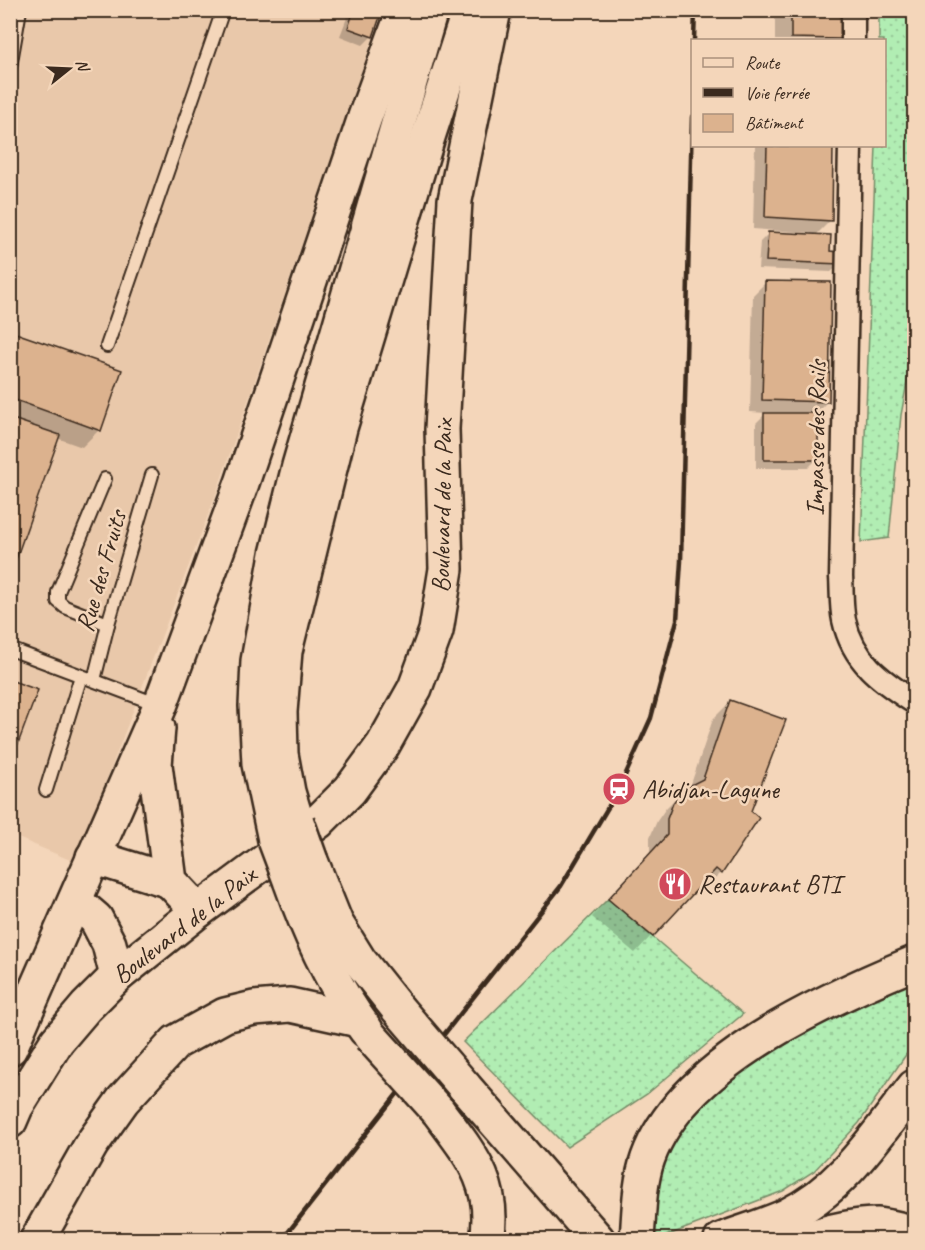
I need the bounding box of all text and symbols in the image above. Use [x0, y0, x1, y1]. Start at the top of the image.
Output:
north arrow [39, 39, 99, 99]
legend [691, 39, 886, 147]
text: Route [745, 52, 780, 74]
text: N [71, 57, 94, 75]
text: Voie ferrée [745, 82, 810, 104]
text: Bâtiment [745, 112, 805, 134]
street label: Impasse des Rails [798, 358, 834, 516]
street label: Boulevard de la Paix [424, 417, 460, 593]
street label: Rue des Fruits [68, 505, 135, 635]
station icon: Abidjan-Lagune [601, 771, 637, 807]
place label: Abidjan-Lagune [642, 773, 780, 806]
street label: Boulevard de la Paix [105, 857, 264, 991]
restaurant icon: Restaurant BTI [657, 866, 693, 902]
place label: Restaurant BTI [698, 868, 846, 901]

